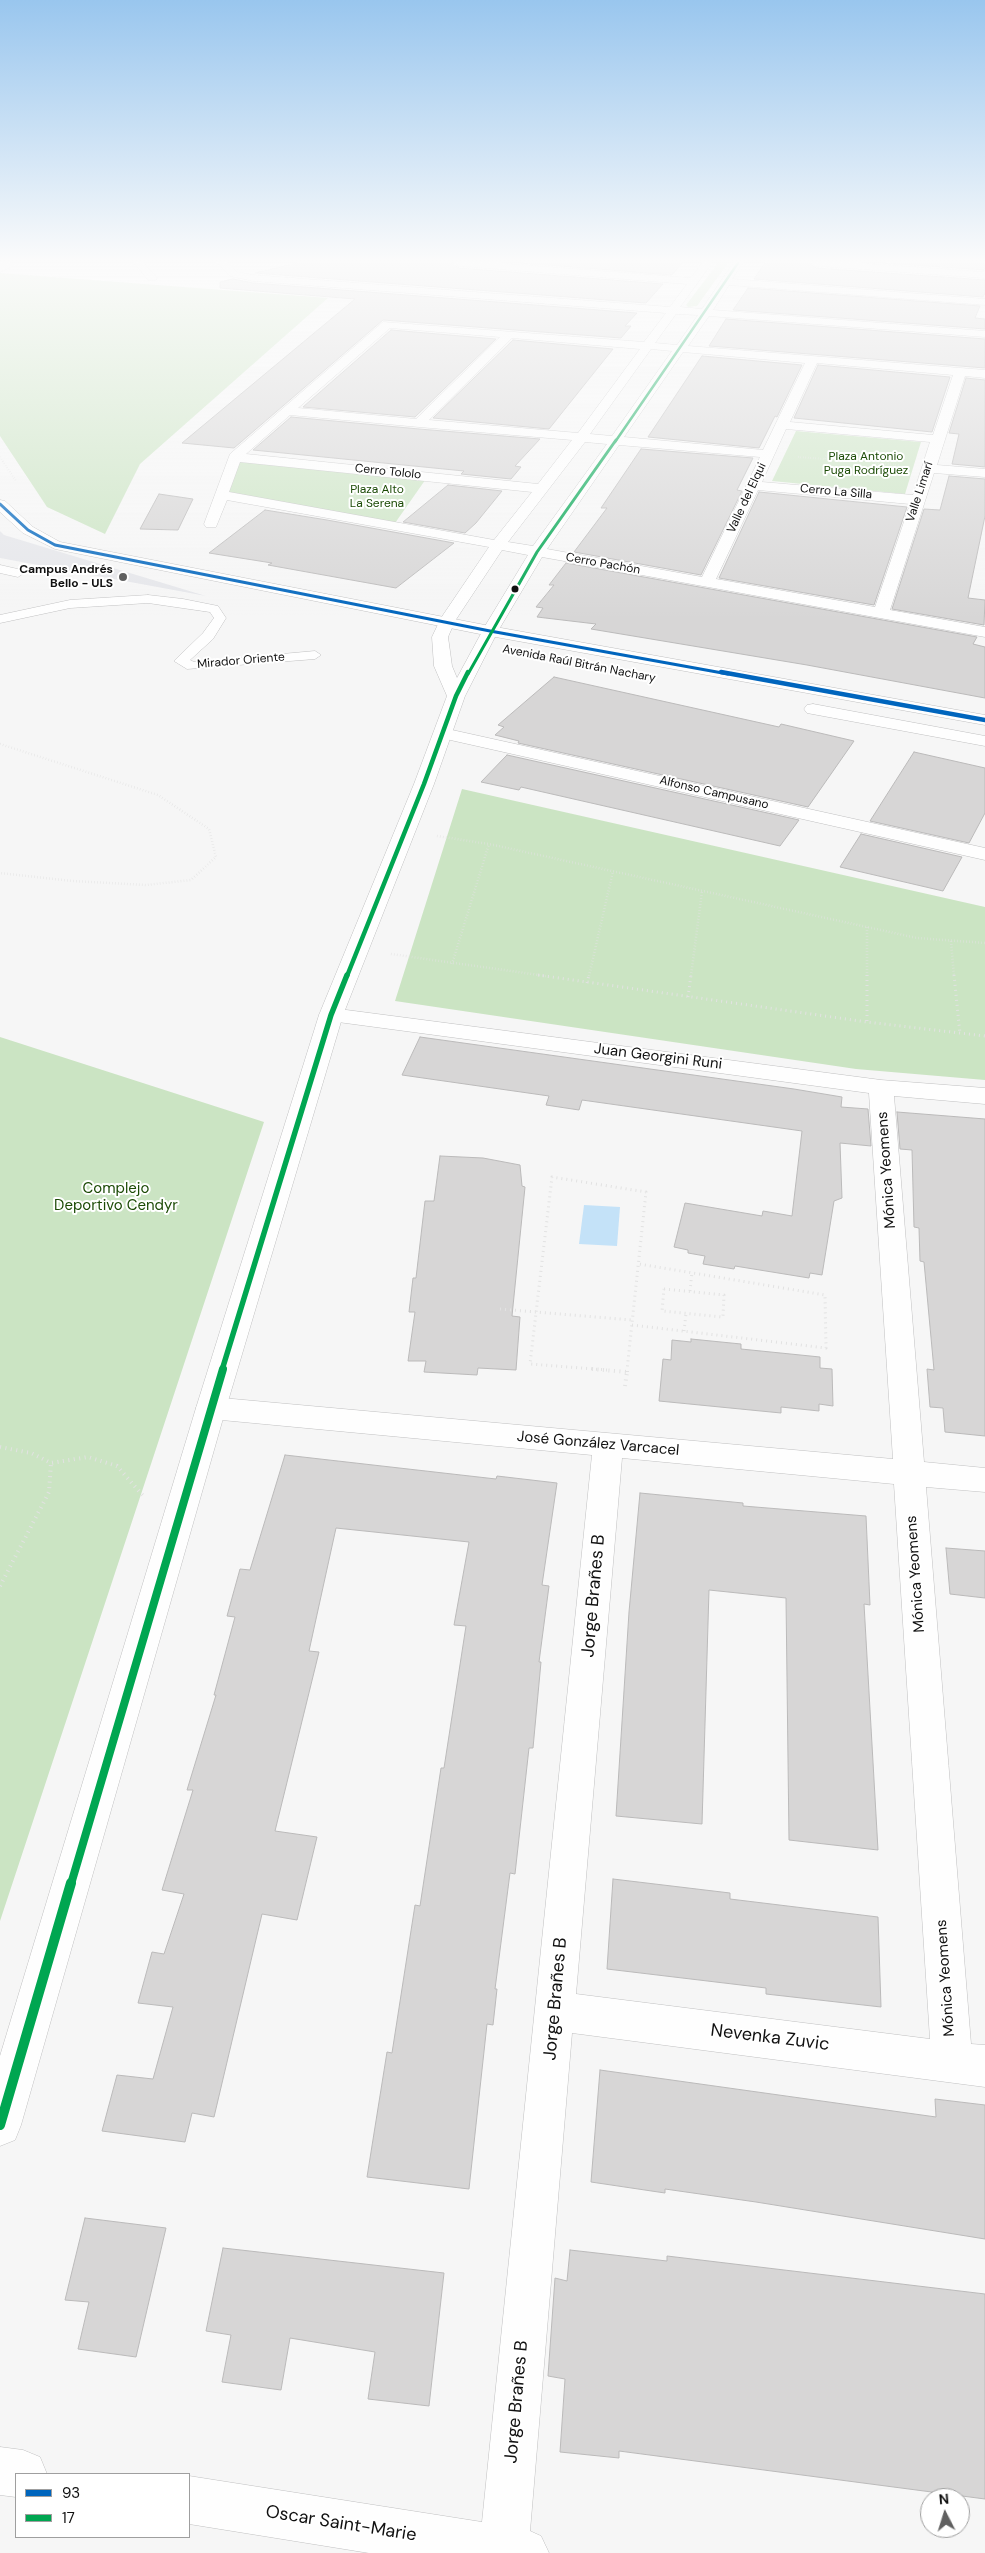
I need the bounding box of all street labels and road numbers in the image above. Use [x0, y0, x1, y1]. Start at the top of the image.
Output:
street label: Valle del Elqui [724, 460, 770, 536]
street label: Valle Limarí [903, 460, 937, 524]
street label: Cerro Tololo [354, 461, 422, 483]
street label: Cerro La Silla [799, 482, 873, 502]
street label: Cerro Pachón [565, 550, 641, 578]
street label: Avenida Raúl Bitrán Nachary [501, 642, 657, 686]
street label: Mirador Oriente [197, 650, 285, 672]
street label: Alfonso Campusano [658, 773, 770, 813]
street label: Juan Georgini Runi [593, 1040, 723, 1074]
street label: Mónica Yeomens [874, 1111, 900, 1229]
street label: José González Varcacel [516, 1428, 680, 1460]
street label: Mónica Yeomens [903, 1515, 929, 1633]
street label: Jorge Brañes B [578, 1534, 610, 1658]
street label: Mónica Yeomens [933, 1919, 959, 2037]
street label: Jorge Brañes B [540, 1937, 572, 2061]
street label: Nevenka Zuvic [709, 2020, 831, 2056]
street label: Jorge Brañes B [501, 2340, 533, 2464]
street label: Oscar Saint-Marie [264, 2501, 418, 2547]

